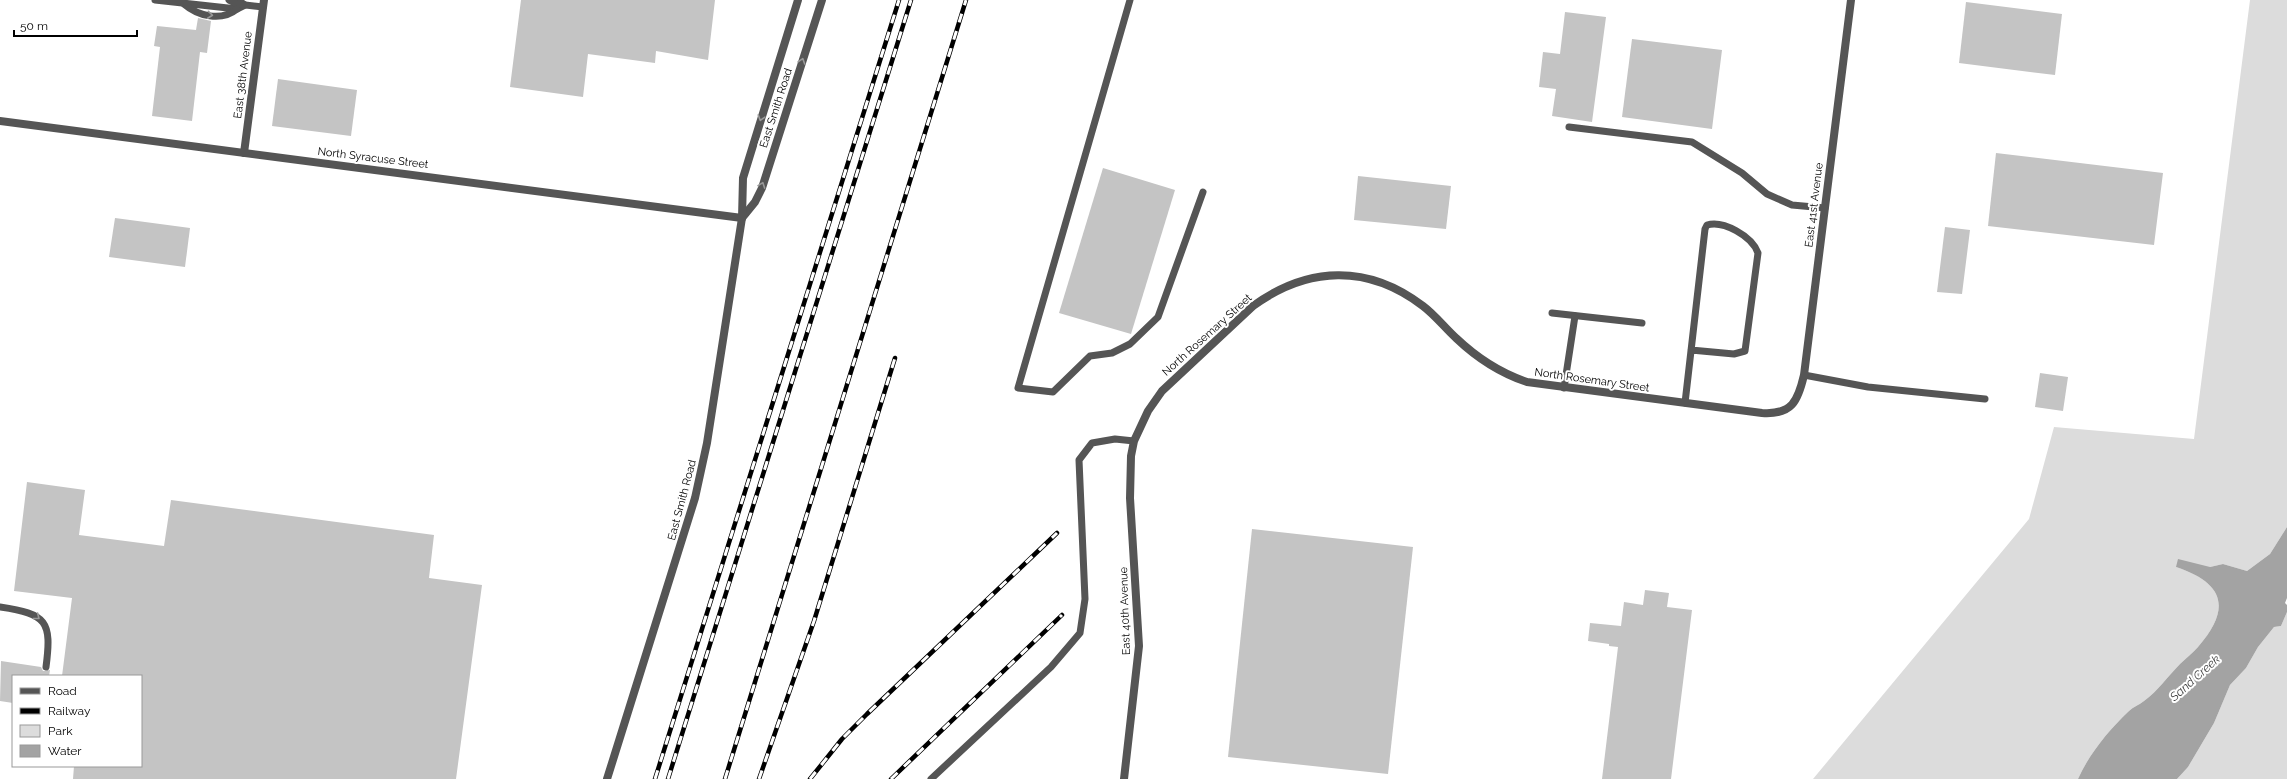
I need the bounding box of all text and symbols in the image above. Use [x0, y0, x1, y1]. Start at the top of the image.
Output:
one-way arrow [207, 10, 213, 19]
scale bar [14, 12, 137, 38]
text: 50 m [20, 19, 48, 33]
street label: East 38th Avenue [231, 30, 255, 119]
one-way arrow [797, 58, 806, 65]
street label: East Smith Road [757, 66, 795, 149]
one-way arrow [757, 114, 766, 121]
street label: North Syracuse Street [317, 145, 430, 171]
street label: East 41st Avenue [1802, 161, 1826, 248]
one-way arrow [758, 181, 766, 188]
street label: North Rosemary Street [1160, 291, 1255, 379]
street label: North Rosemary Street [1534, 365, 1651, 395]
street label: East Smith Road [665, 458, 699, 542]
street label: East 40th Avenue [1117, 566, 1133, 655]
one-way arrow [32, 613, 39, 620]
water label: Sand Creek [2166, 652, 2223, 705]
legend [12, 675, 142, 767]
text: Road [48, 684, 77, 698]
text: Railway [48, 704, 91, 718]
text: Park [48, 724, 73, 738]
text: Water [48, 744, 82, 758]

